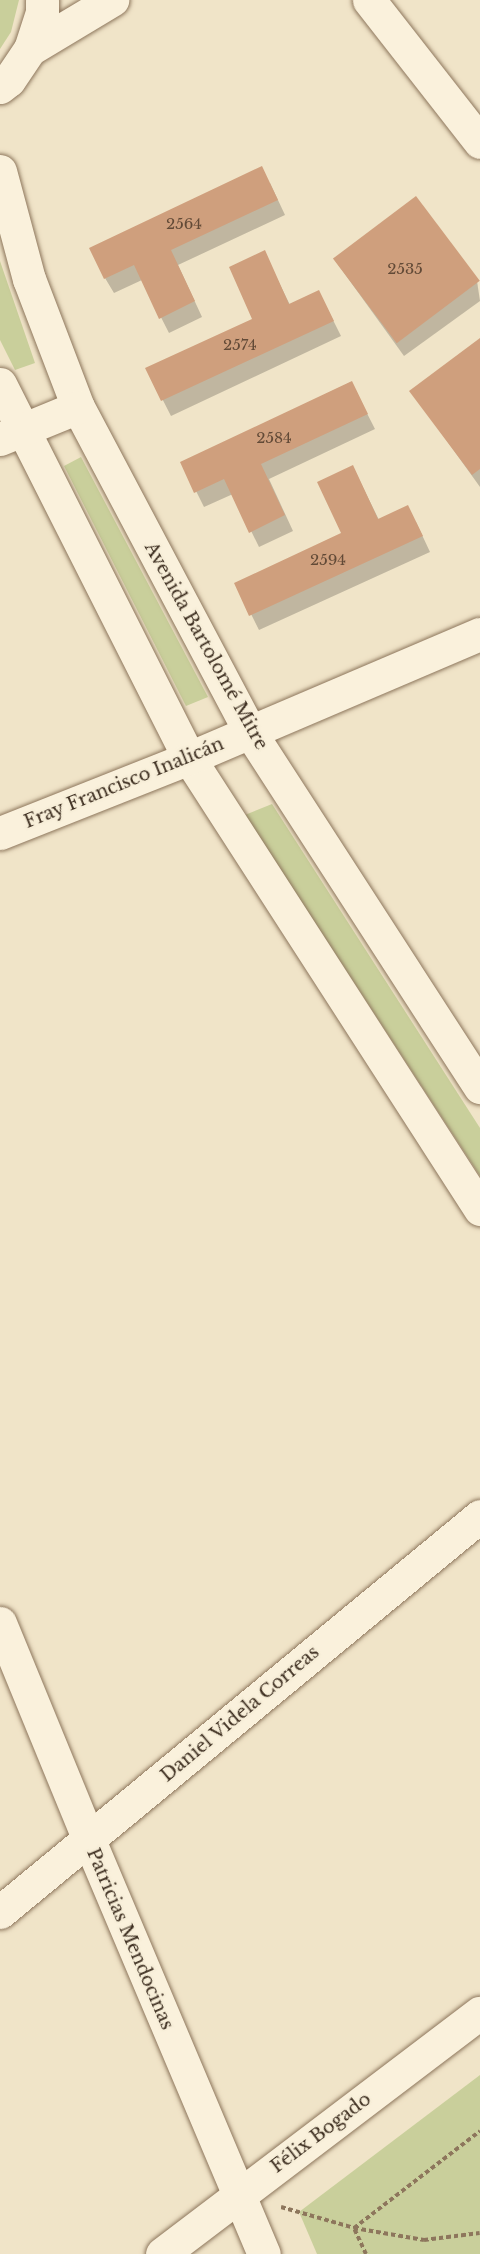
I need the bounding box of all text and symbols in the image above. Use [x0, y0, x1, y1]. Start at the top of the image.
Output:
house number: 2564 [166, 215, 202, 233]
house number: 2535 [387, 260, 423, 278]
house number: 2574 [223, 336, 257, 354]
house number: 2584 [256, 429, 292, 447]
street label: Avenida Bartolomé Mitre [140, 538, 272, 754]
house number: 2594 [310, 551, 346, 569]
street label: Fray Francisco Inalicán [21, 733, 227, 833]
street label: Daniel Videla Correas [156, 1641, 324, 1787]
street label: Patricias Mendocinas [82, 1845, 178, 2033]
street label: Félix Bogado [267, 2088, 375, 2178]

